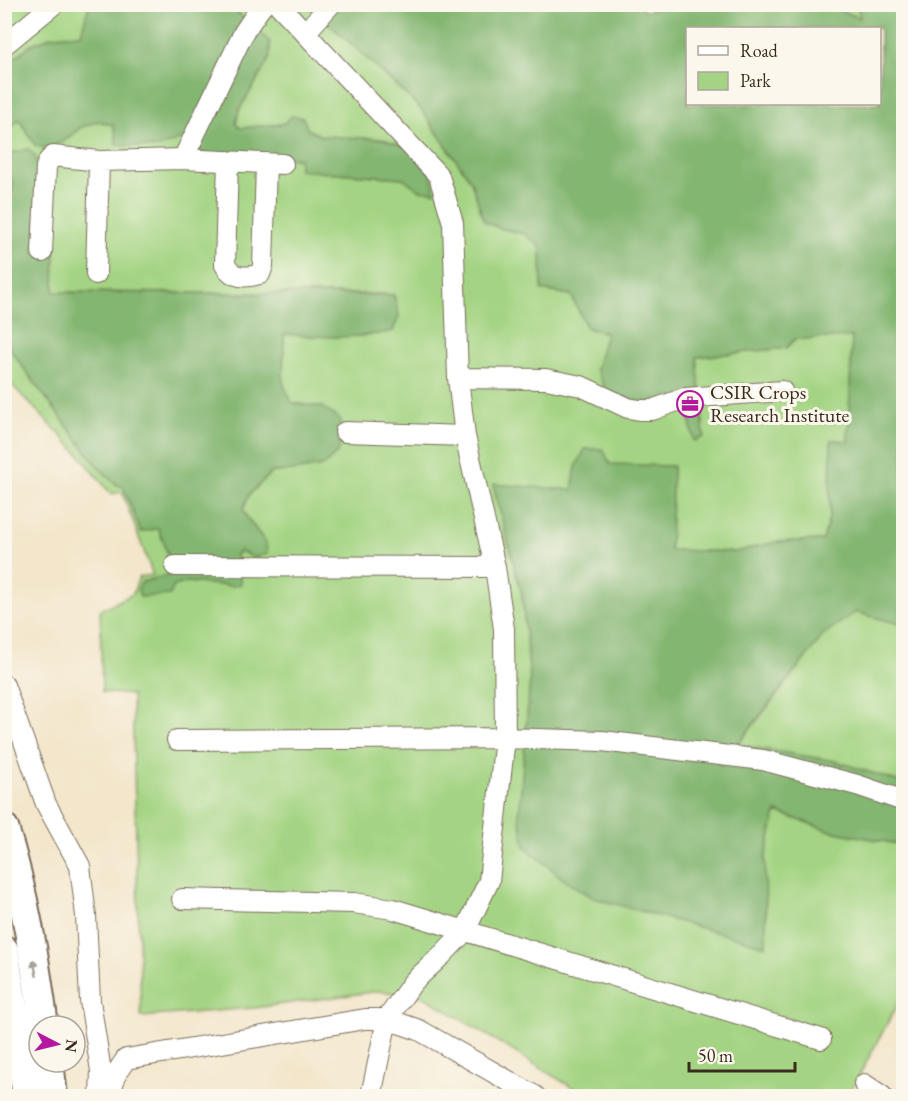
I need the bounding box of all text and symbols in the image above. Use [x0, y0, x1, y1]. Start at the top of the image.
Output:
legend [686, 27, 881, 105]
text: Road [740, 39, 779, 62]
text: Park [740, 69, 771, 92]
place label: CSIR Crops Research Institute [710, 379, 850, 428]
office icon: CSIR Crops Research Institute [675, 389, 705, 419]
one-way arrow [30, 958, 39, 977]
north arrow [27, 1014, 87, 1074]
scale bar [689, 1035, 796, 1073]
text: N [60, 1038, 83, 1054]
text: 50 m [698, 1044, 733, 1067]

